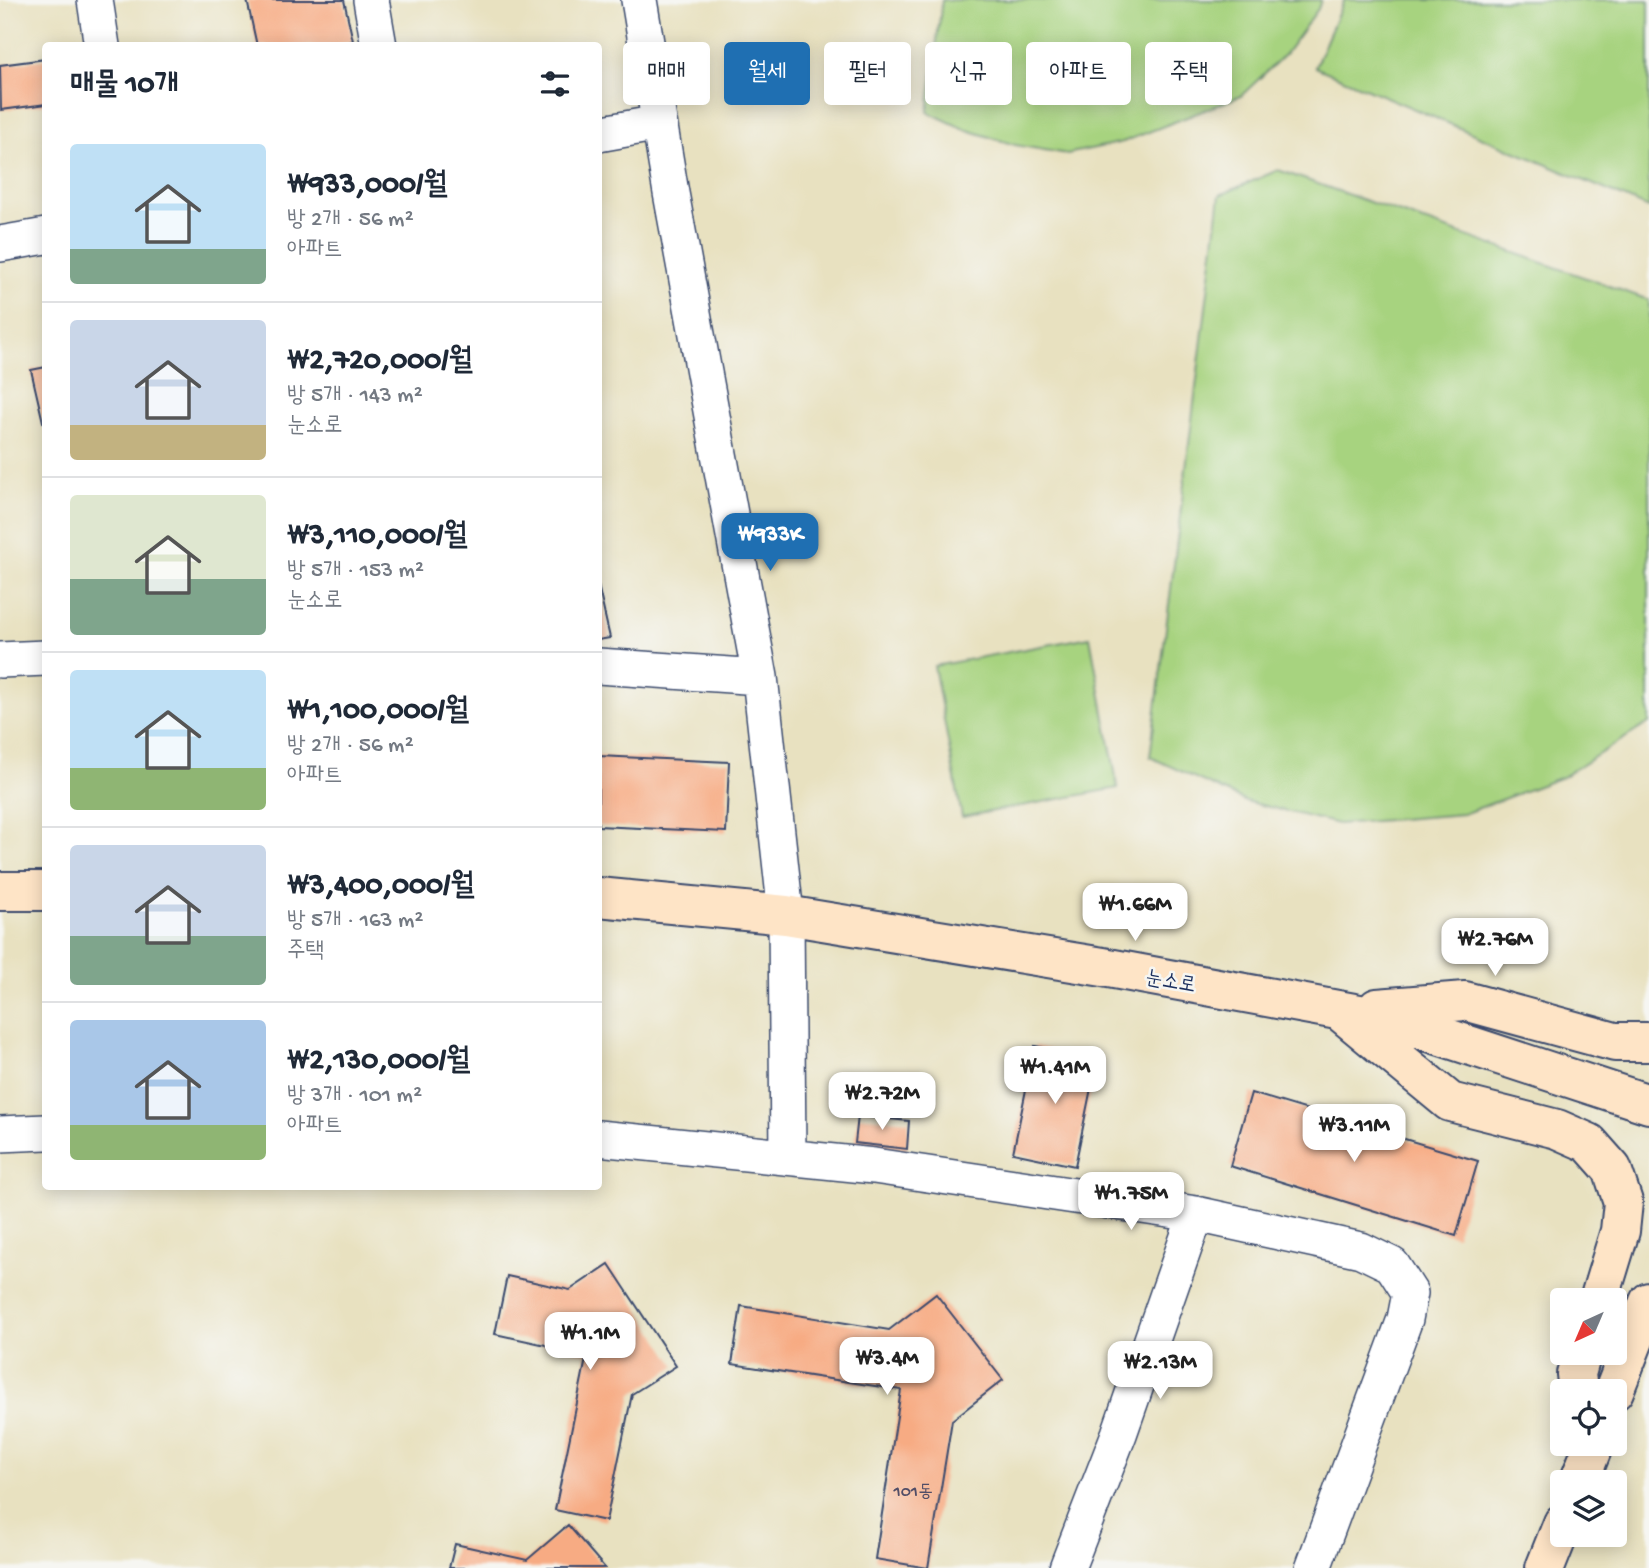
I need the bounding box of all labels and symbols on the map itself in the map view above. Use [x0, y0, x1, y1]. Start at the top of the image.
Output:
pin: ₩933K [721, 514, 819, 573]
pin: ₩1.66M [1078, 884, 1192, 943]
pin: ₩2.76M [1438, 918, 1552, 978]
street label: 눈소로 [1143, 967, 1198, 1000]
pin: ₩1.41M [998, 1046, 1112, 1106]
pin: ₩2.72M [825, 1072, 939, 1132]
pin: ₩3.11M [1297, 1104, 1411, 1164]
pin: ₩1.75M [1074, 1172, 1188, 1232]
north arrow [1550, 1288, 1628, 1365]
pin: ₩1.1M [541, 1312, 639, 1372]
pin: ₩3.4M [838, 1338, 936, 1397]
pin: ₩2.13M [1103, 1342, 1217, 1401]
house number: 101동 [892, 1482, 933, 1503]

